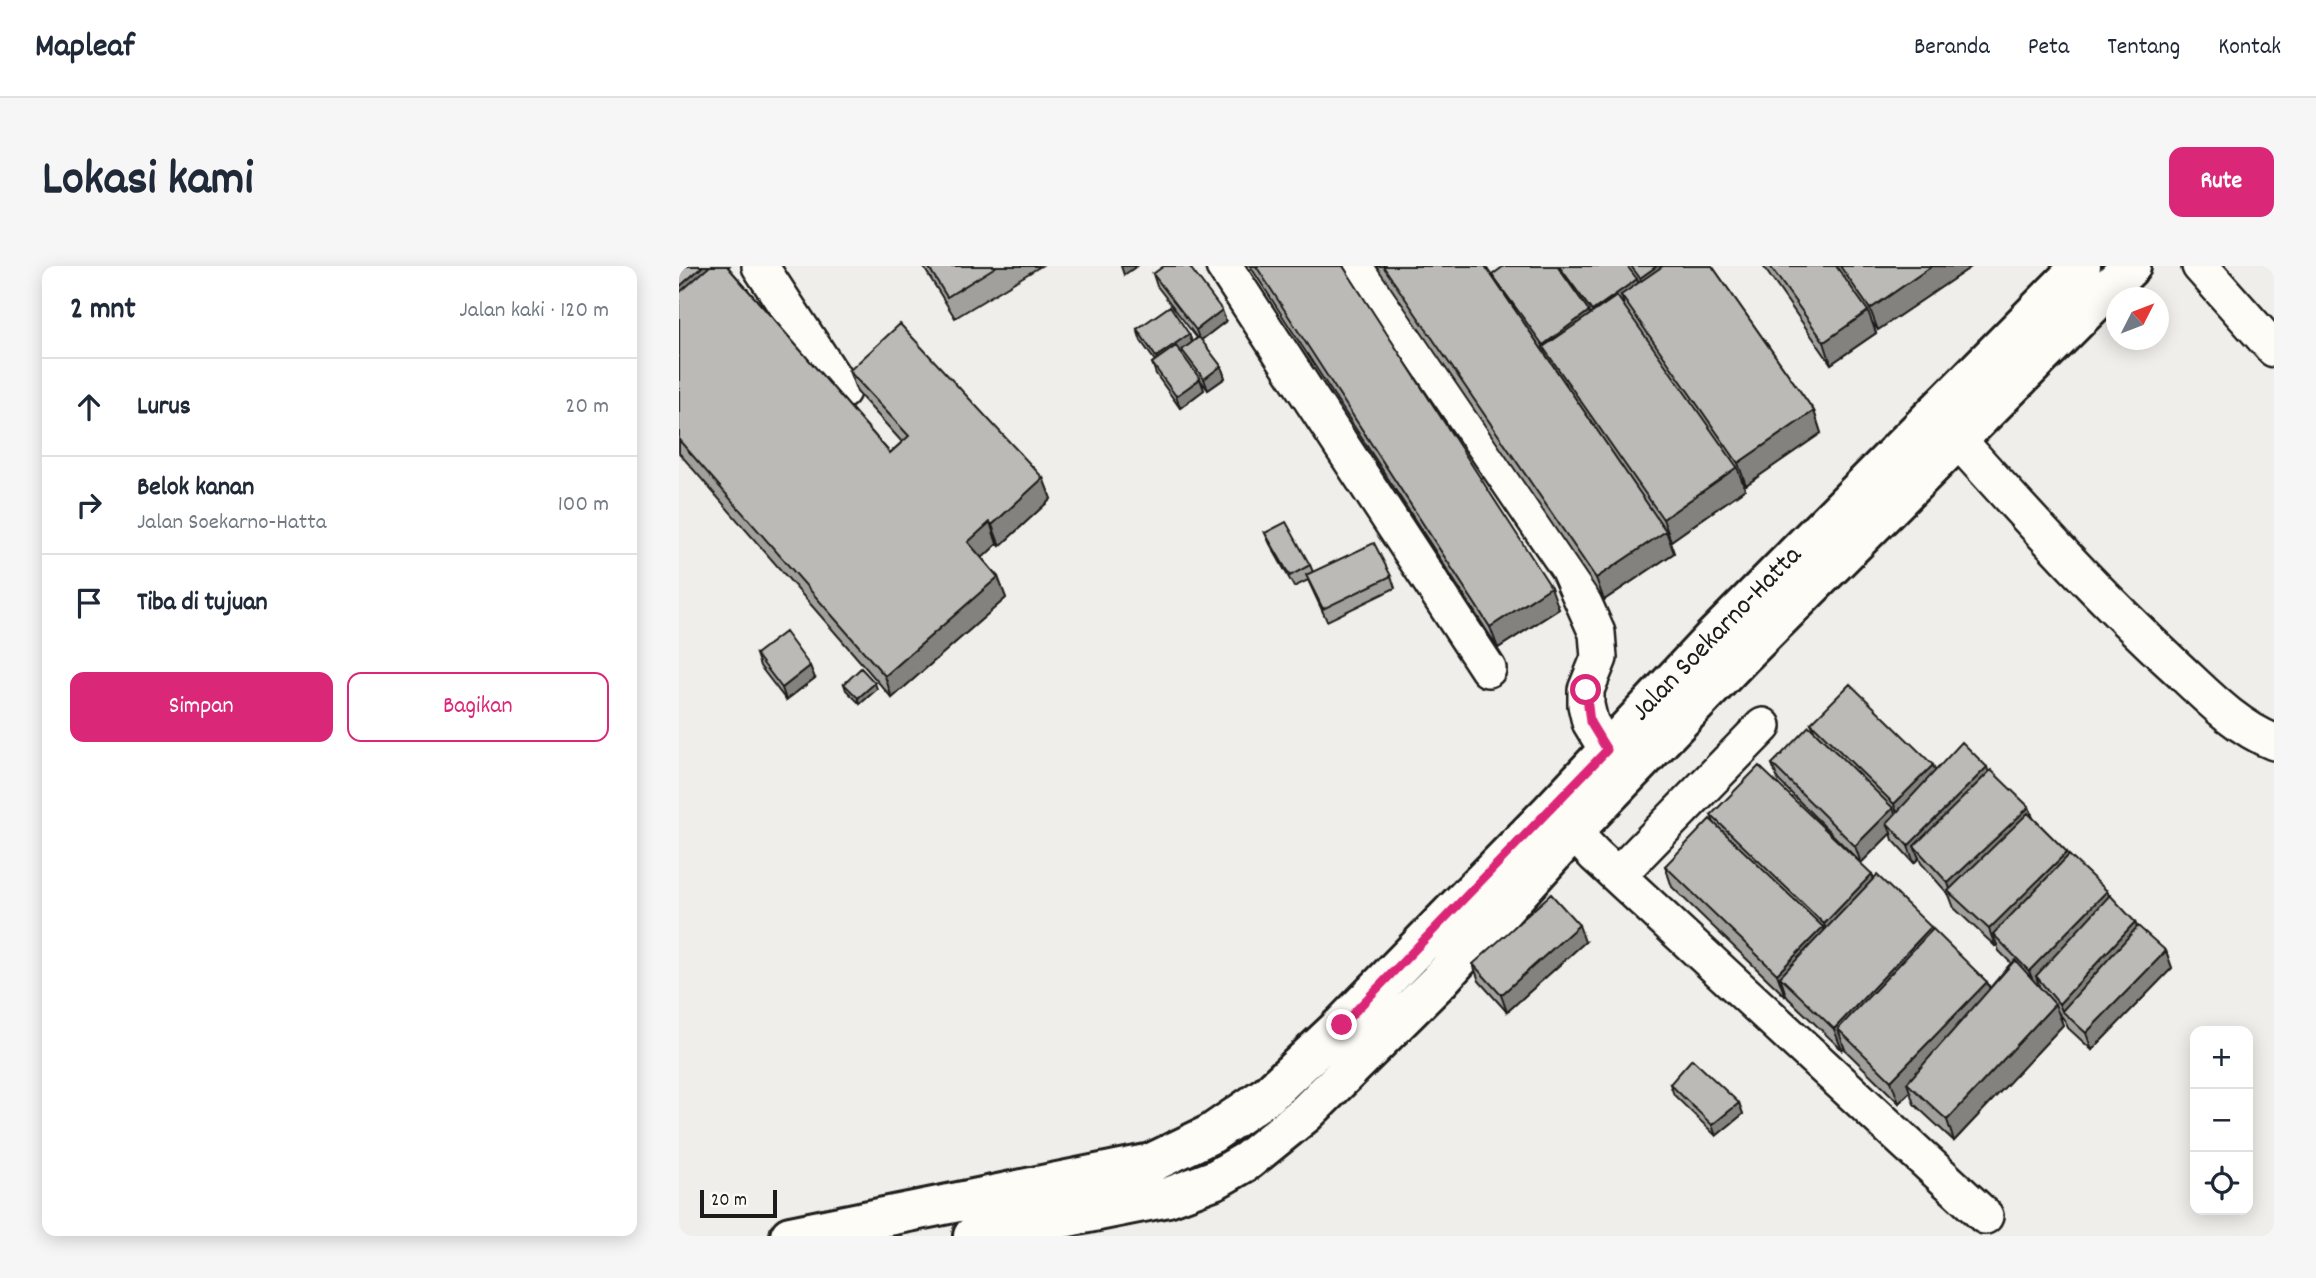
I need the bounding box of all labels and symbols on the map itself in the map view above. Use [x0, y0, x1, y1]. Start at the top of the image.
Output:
north arrow [2106, 287, 2169, 350]
street label: Jalan Soekarno-Hatta [1623, 537, 1813, 732]
route start [1570, 674, 1601, 705]
route end [1326, 1009, 1357, 1040]
scale bar [700, 1187, 777, 1219]

